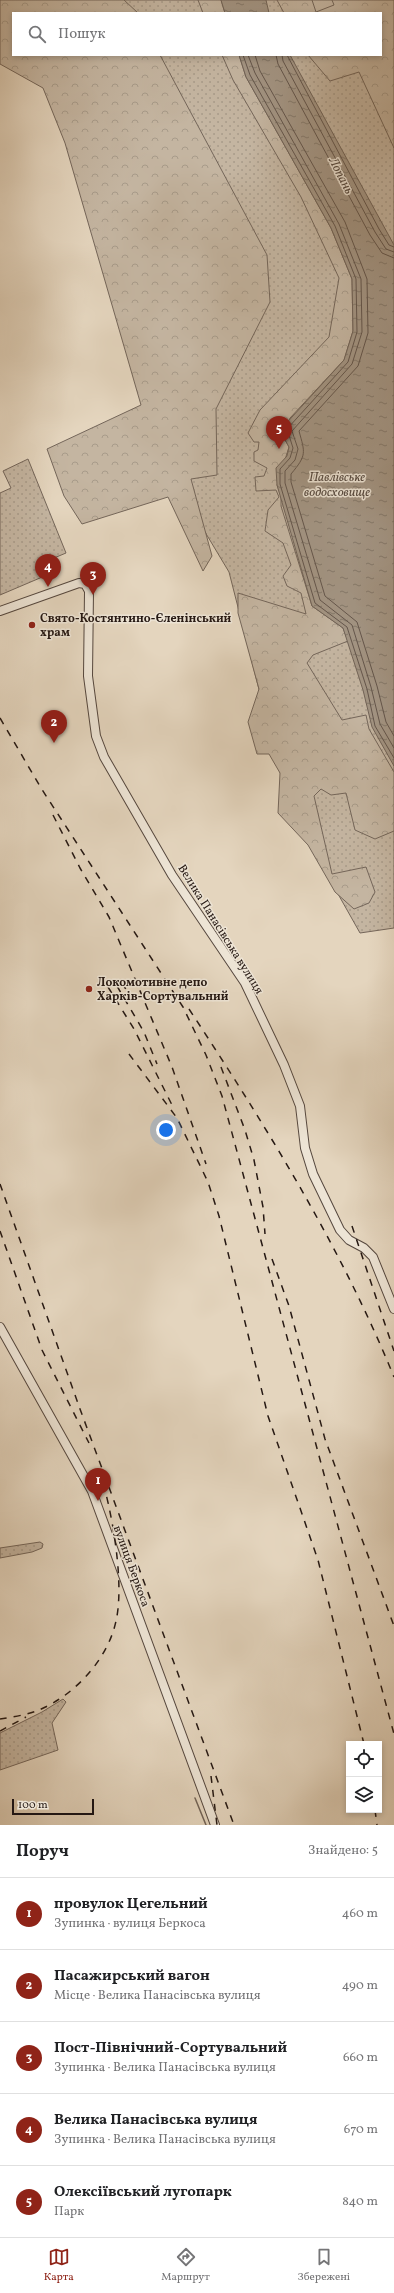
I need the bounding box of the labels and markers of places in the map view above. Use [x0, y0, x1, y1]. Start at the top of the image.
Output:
pin: 5 [266, 416, 292, 449]
pin: 4 [35, 554, 61, 587]
pin: 3 [80, 562, 106, 595]
place label: Свято-Костянтино-Єленінський храм [40, 611, 232, 641]
marker: Свято-Костянтино-Єленінський храм [27, 620, 37, 630]
pin: 2 [41, 710, 67, 743]
place label: Локомотивне депо Харків-Сортувальний [97, 975, 229, 1005]
marker: Локомотивне депо Харків-Сортувальний [84, 984, 94, 994]
pin: 1 [85, 1468, 111, 1501]

